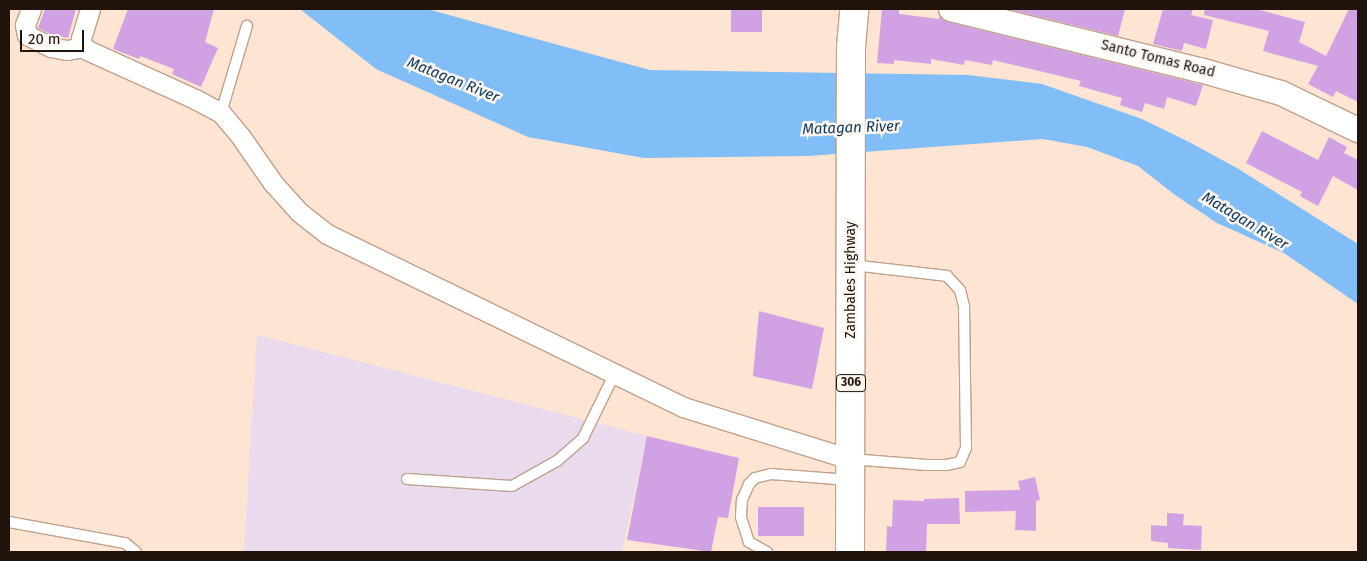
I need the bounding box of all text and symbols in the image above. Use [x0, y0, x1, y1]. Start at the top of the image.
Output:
scale bar [22, 20, 86, 52]
text: 20 m [28, 30, 61, 48]
street label: Santo Tomas Road [1099, 37, 1217, 81]
water label: Matagan River [404, 53, 502, 107]
water label: Matagan River [802, 117, 900, 139]
water label: Matagan River [1199, 188, 1291, 254]
street label: Zambales Highway [843, 221, 859, 339]
road number: 306 [835, 373, 867, 392]

